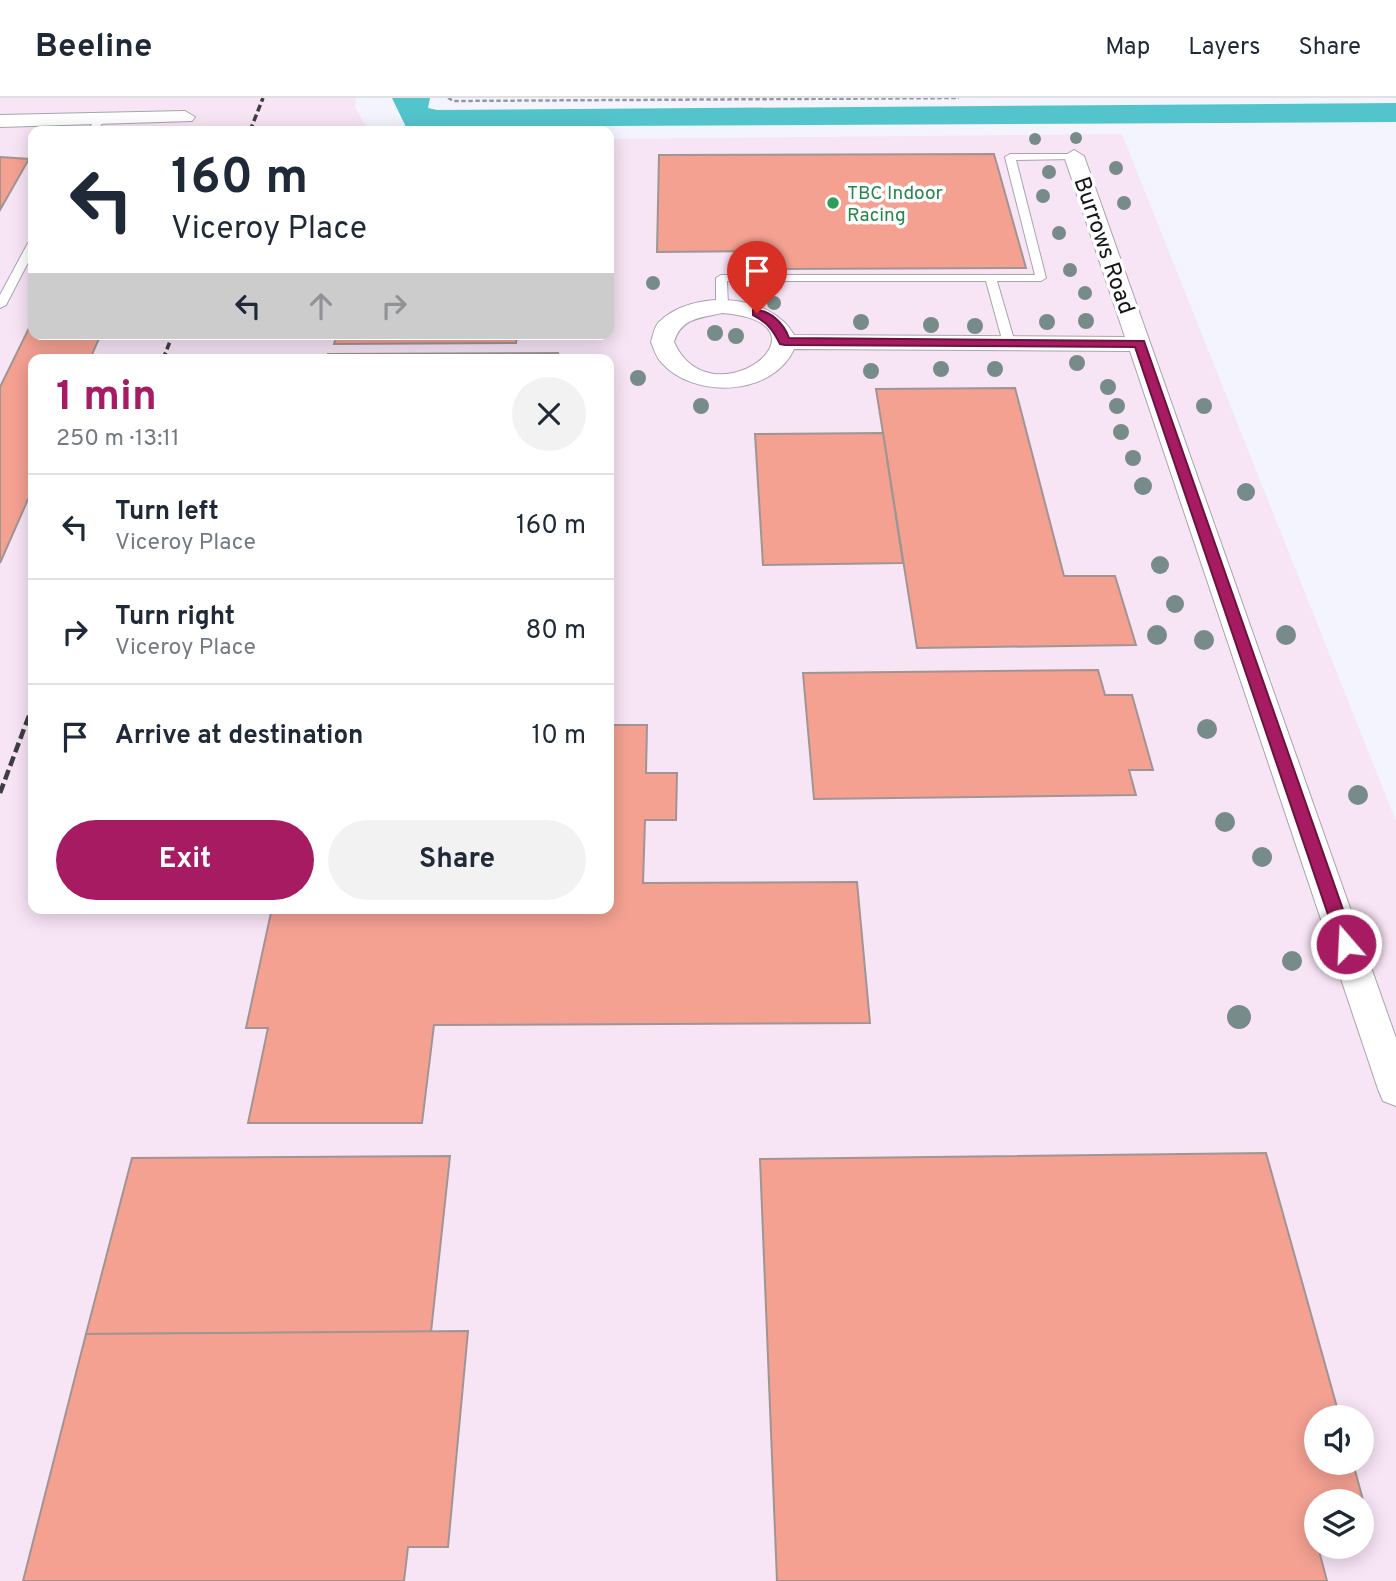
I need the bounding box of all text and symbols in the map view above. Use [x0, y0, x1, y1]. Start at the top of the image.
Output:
text: Beeline [35, 27, 152, 69]
text: Map [1105, 33, 1150, 63]
text: Layers [1188, 33, 1260, 63]
text: Share [1298, 33, 1361, 63]
text: 160 m [171, 149, 308, 211]
icon: left [56, 154, 147, 245]
street label: Burrows Road [1066, 173, 1140, 319]
place label: TBC Indoor Racing [847, 182, 943, 228]
marker: TBC Indoor Racing [825, 195, 841, 211]
text: Viceroy Place [171, 210, 367, 250]
pin [727, 241, 787, 313]
icon: arrive [738, 252, 776, 290]
icon: left [229, 287, 267, 325]
icon: ahead [302, 287, 340, 325]
icon: right [375, 287, 413, 325]
text: 1 min [56, 372, 157, 425]
button: close [512, 377, 586, 451]
text: 250 m · 13:11 [56, 425, 180, 454]
text: Turn left [115, 496, 219, 529]
icon: left [56, 508, 94, 546]
text: 160 m [516, 510, 586, 543]
text: Viceroy Place [115, 529, 256, 558]
text: Turn right [115, 601, 235, 634]
icon: right [56, 613, 94, 651]
text: 80 m [526, 615, 586, 648]
text: Viceroy Place [115, 634, 256, 663]
icon: arrive [56, 718, 94, 756]
text: Arrive at destination [115, 720, 363, 753]
text: 10 m [531, 720, 586, 753]
button: Exit [56, 820, 314, 900]
button: Share [328, 820, 586, 900]
position arrow [1309, 907, 1383, 981]
map controls [1304, 1405, 1374, 1559]
button: sound [1304, 1405, 1374, 1475]
button: layers [1304, 1489, 1374, 1559]

